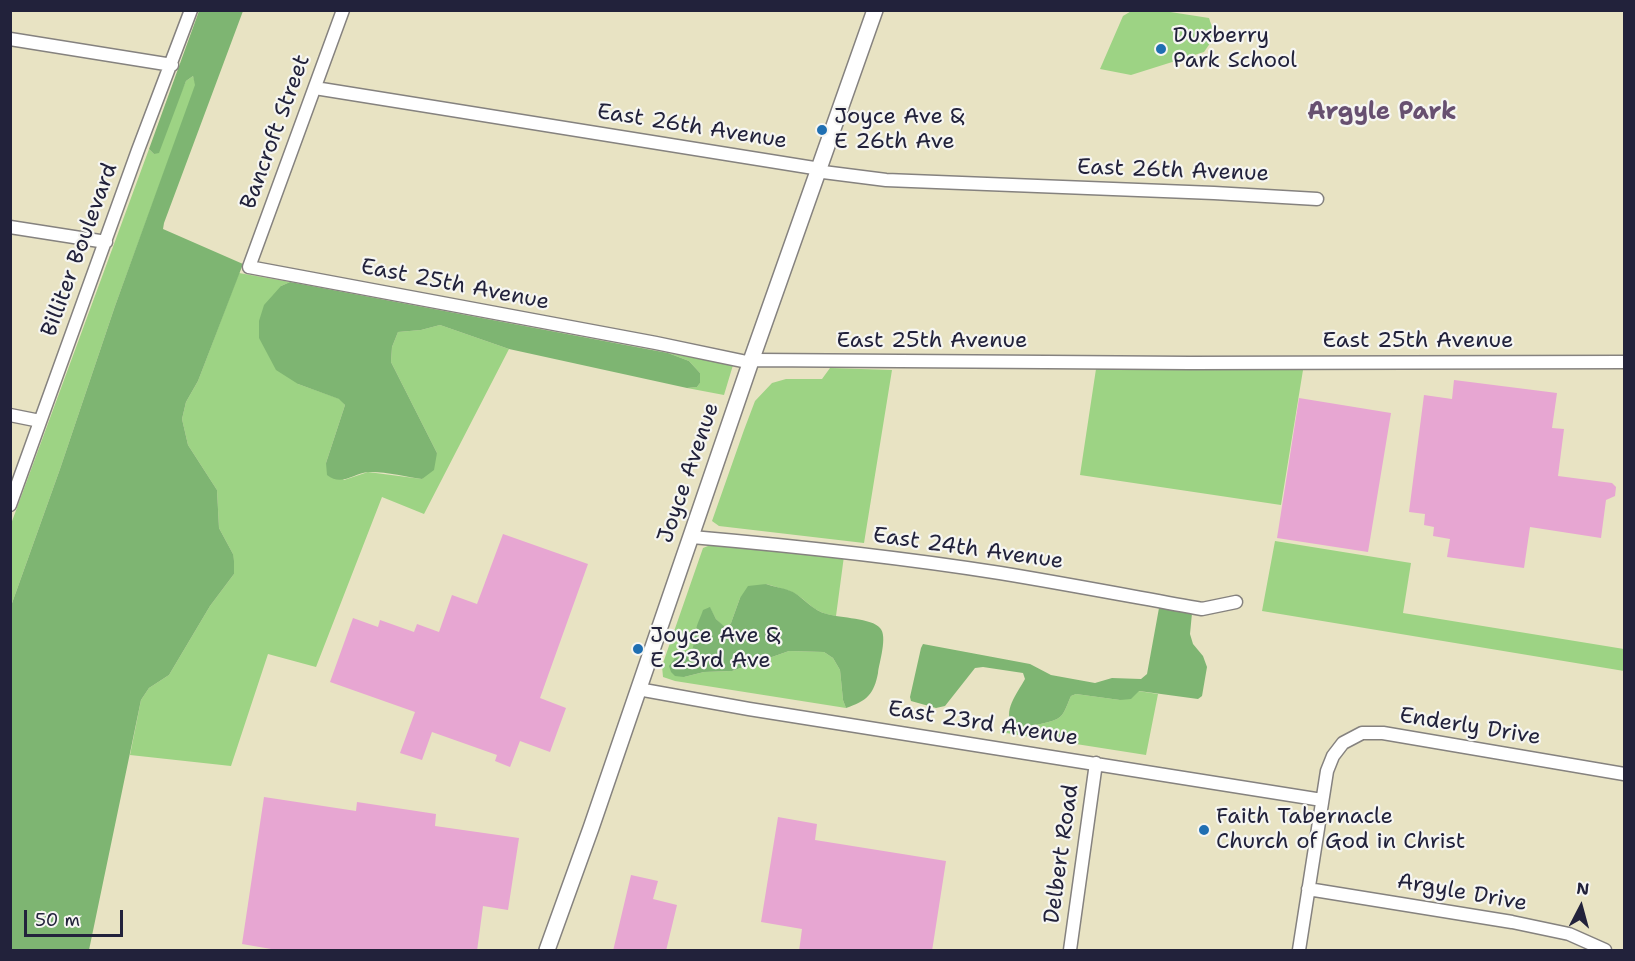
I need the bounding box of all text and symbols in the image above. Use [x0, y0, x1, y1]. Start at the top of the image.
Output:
place label: Duxberry Park School [1173, 23, 1297, 74]
marker: Duxberry Park School [1154, 42, 1168, 56]
street label: Bancroft Street [236, 51, 316, 213]
street label: East 26th Avenue [595, 99, 789, 155]
district label: Argyle Park [1307, 99, 1457, 127]
place label: Joyce Ave & E 26th Ave [834, 104, 964, 156]
marker: Joyce Ave & E 26th Ave [815, 123, 829, 137]
street label: East 26th Avenue [1077, 154, 1269, 188]
street label: Billiter Boulevard [36, 160, 124, 340]
street label: East 25th Avenue [359, 254, 551, 316]
street label: East 25th Avenue [836, 328, 1028, 354]
street label: East 25th Avenue [1322, 328, 1514, 354]
street label: Joyce Avenue [653, 399, 725, 547]
street label: East 24th Avenue [871, 523, 1065, 575]
place label: Joyce Ave & E 23rd Ave [650, 623, 780, 674]
marker: Joyce Ave & E 23rd Ave [631, 642, 645, 656]
street label: East 23rd Avenue [886, 696, 1080, 752]
street label: Enderly Drive [1398, 703, 1542, 751]
street label: Delbert Road [1039, 783, 1085, 925]
place label: Faith Tabernacle Church of God in Christ [1216, 804, 1465, 855]
marker: Faith Tabernacle Church of God in Christ [1197, 823, 1211, 837]
street label: Argyle Drive [1395, 869, 1529, 917]
north arrow [1551, 877, 1611, 937]
text: N [1576, 877, 1590, 900]
scale bar [27, 898, 126, 936]
text: 50 m [35, 908, 80, 932]

